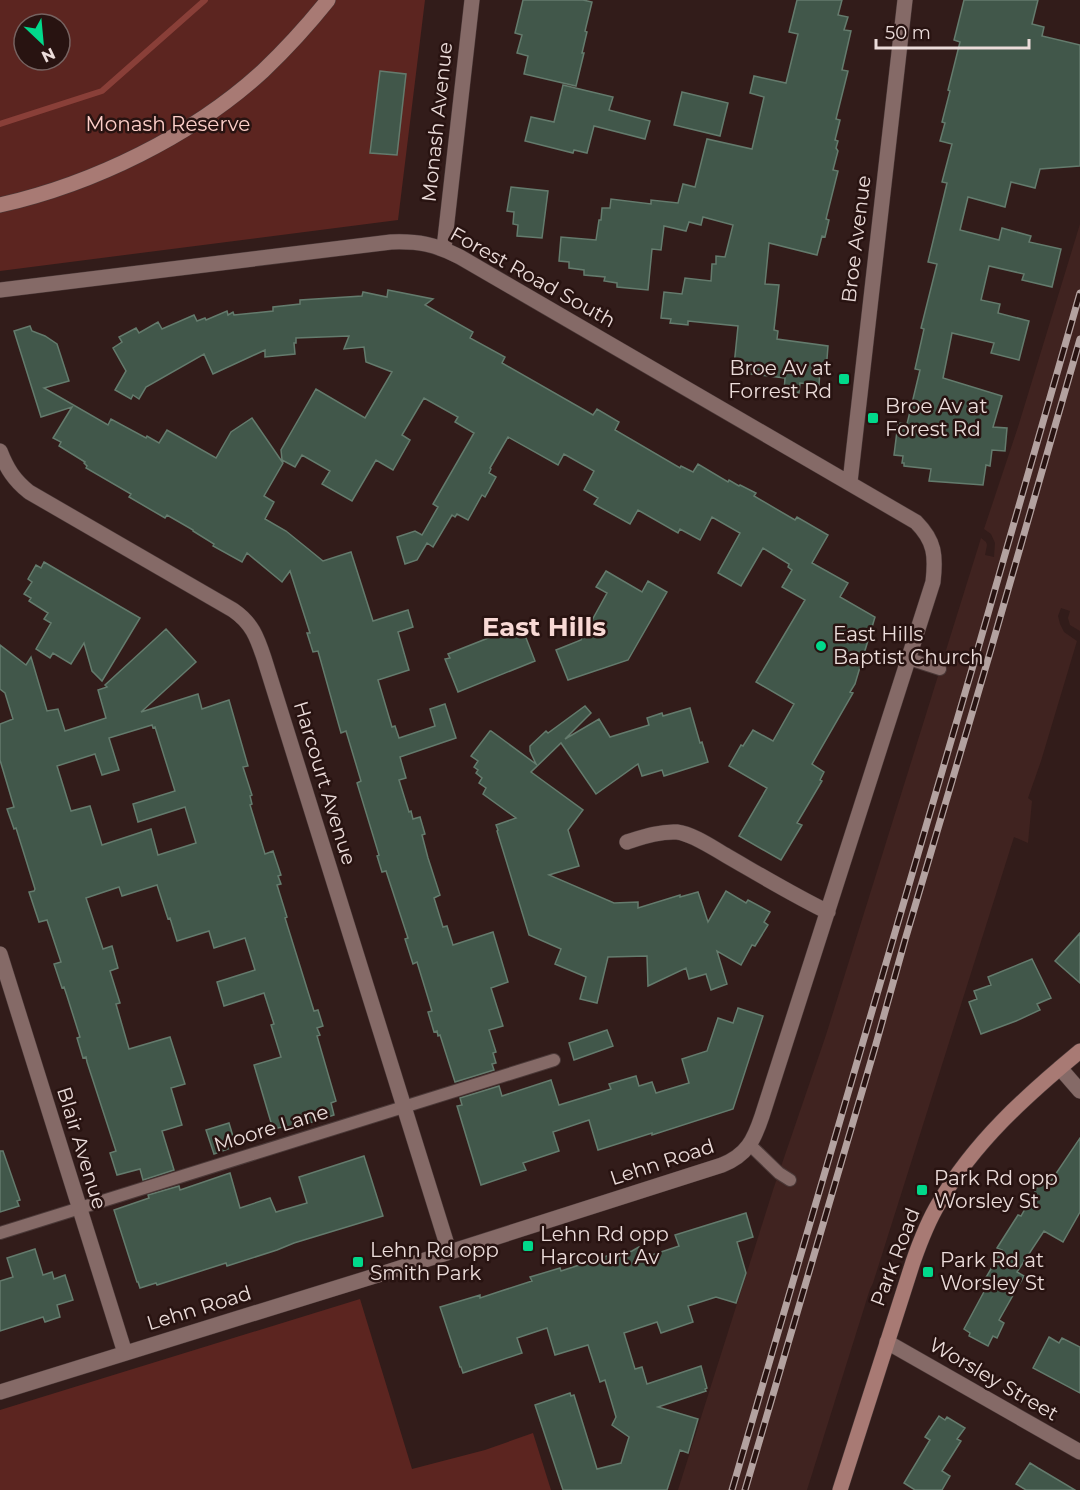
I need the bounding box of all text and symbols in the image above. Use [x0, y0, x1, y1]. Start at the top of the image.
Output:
north arrow [12, 12, 72, 72]
scale bar [876, 12, 1029, 50]
text: 50 m [885, 22, 931, 44]
street label: Monash Avenue [417, 41, 457, 203]
text: N [38, 44, 58, 66]
park label: Monash Reserve [86, 112, 250, 136]
street label: Broe Avenue [836, 174, 876, 304]
street label: Forest Road South [446, 222, 620, 332]
place label: Broe Av at Forrest Rd [728, 356, 832, 403]
marker: Broe Av at Forrest Rd [837, 372, 851, 386]
place label: Broe Av at Forest Rd [885, 394, 988, 441]
marker: Broe Av at Forest Rd [866, 411, 880, 425]
district label: East Hills [482, 611, 606, 643]
place label: East Hills Baptist Church [833, 622, 984, 669]
marker: East Hills Baptist Church [814, 639, 828, 653]
street label: Harcourt Avenue [289, 698, 361, 868]
street label: Blair Avenue [52, 1084, 112, 1212]
street label: Moore Lane [211, 1099, 331, 1157]
street label: Lehn Road [607, 1134, 717, 1190]
place label: Park Rd opp Worsley St [934, 1166, 1058, 1213]
marker: Park Rd opp Worsley St [915, 1183, 929, 1197]
street label: Park Road [865, 1205, 925, 1309]
place label: Lehn Rd opp Harcourt Av [540, 1222, 669, 1269]
place label: Lehn Rd opp Smith Park [370, 1238, 499, 1285]
marker: Lehn Rd opp Harcourt Av [521, 1239, 535, 1253]
place label: Park Rd at Worsley St [940, 1248, 1045, 1295]
marker: Lehn Rd opp Smith Park [351, 1255, 365, 1269]
marker: Park Rd at Worsley St [921, 1265, 935, 1279]
street label: Lehn Road [144, 1281, 254, 1335]
street label: Worsley Street [925, 1332, 1063, 1426]

